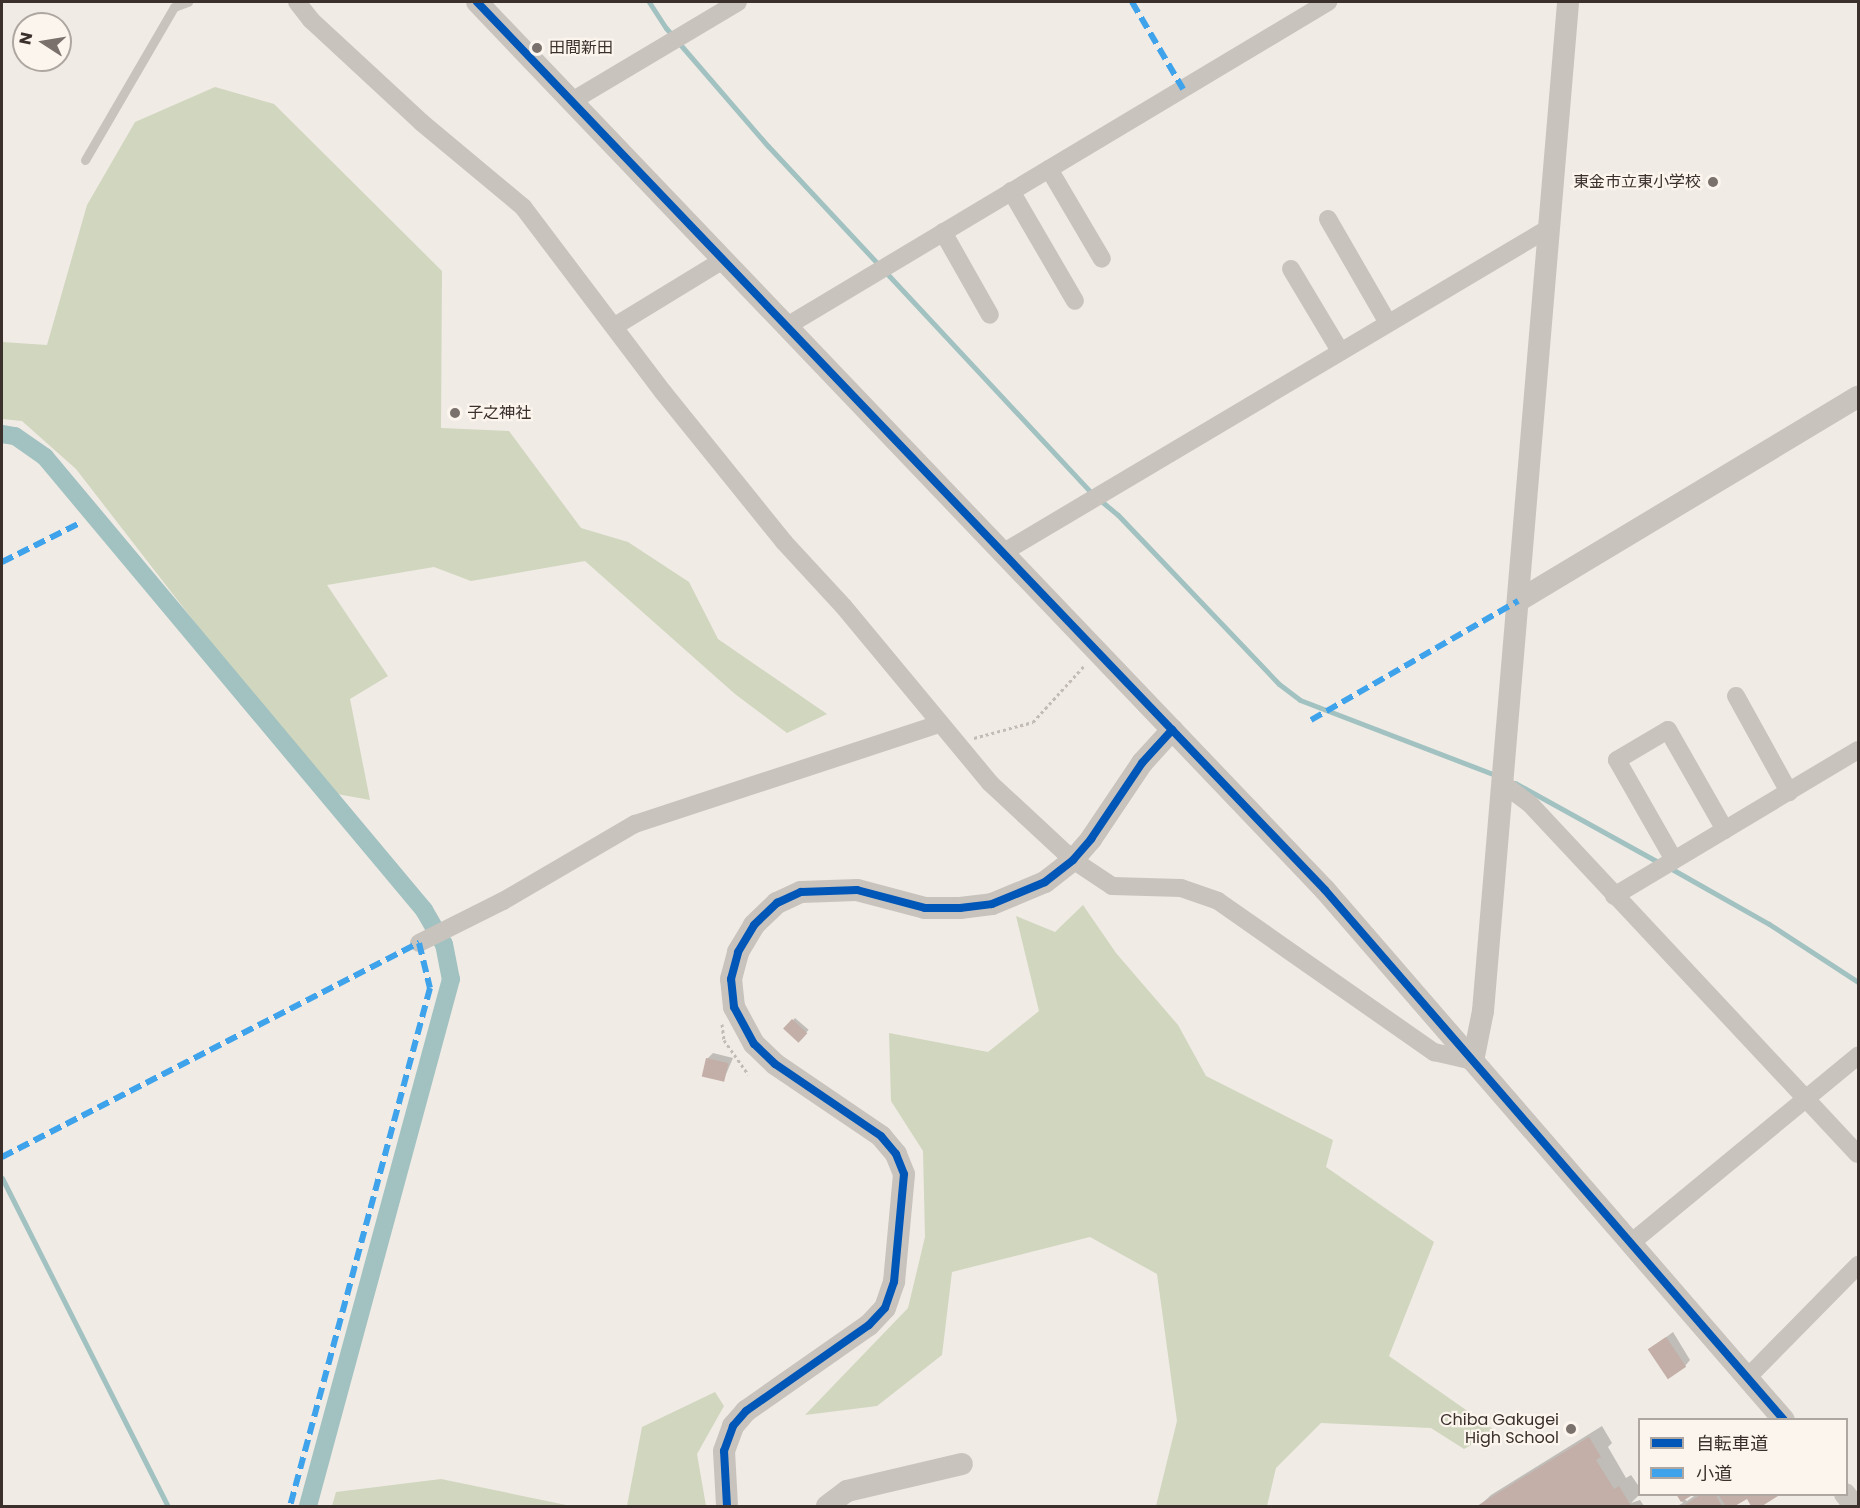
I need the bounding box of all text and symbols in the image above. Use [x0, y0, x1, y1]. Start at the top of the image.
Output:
north arrow [12, 12, 72, 72]
text: N [13, 30, 38, 47]
place label: 田間新田 [549, 38, 613, 58]
marker: 田間新田 [530, 41, 544, 55]
place label: 東金市立東小学校 [1573, 172, 1701, 192]
marker: 東金市立東小学校 [1706, 175, 1720, 189]
place label: 子之神社 [467, 403, 531, 423]
marker: 子之神社 [448, 406, 462, 420]
place label: Chiba Gakugei High School [1440, 1410, 1559, 1448]
legend [1638, 1418, 1848, 1496]
marker: Chiba Gakugei High School [1564, 1422, 1578, 1436]
text: 自転車道 [1696, 1431, 1768, 1456]
text: 小道 [1696, 1461, 1732, 1486]

